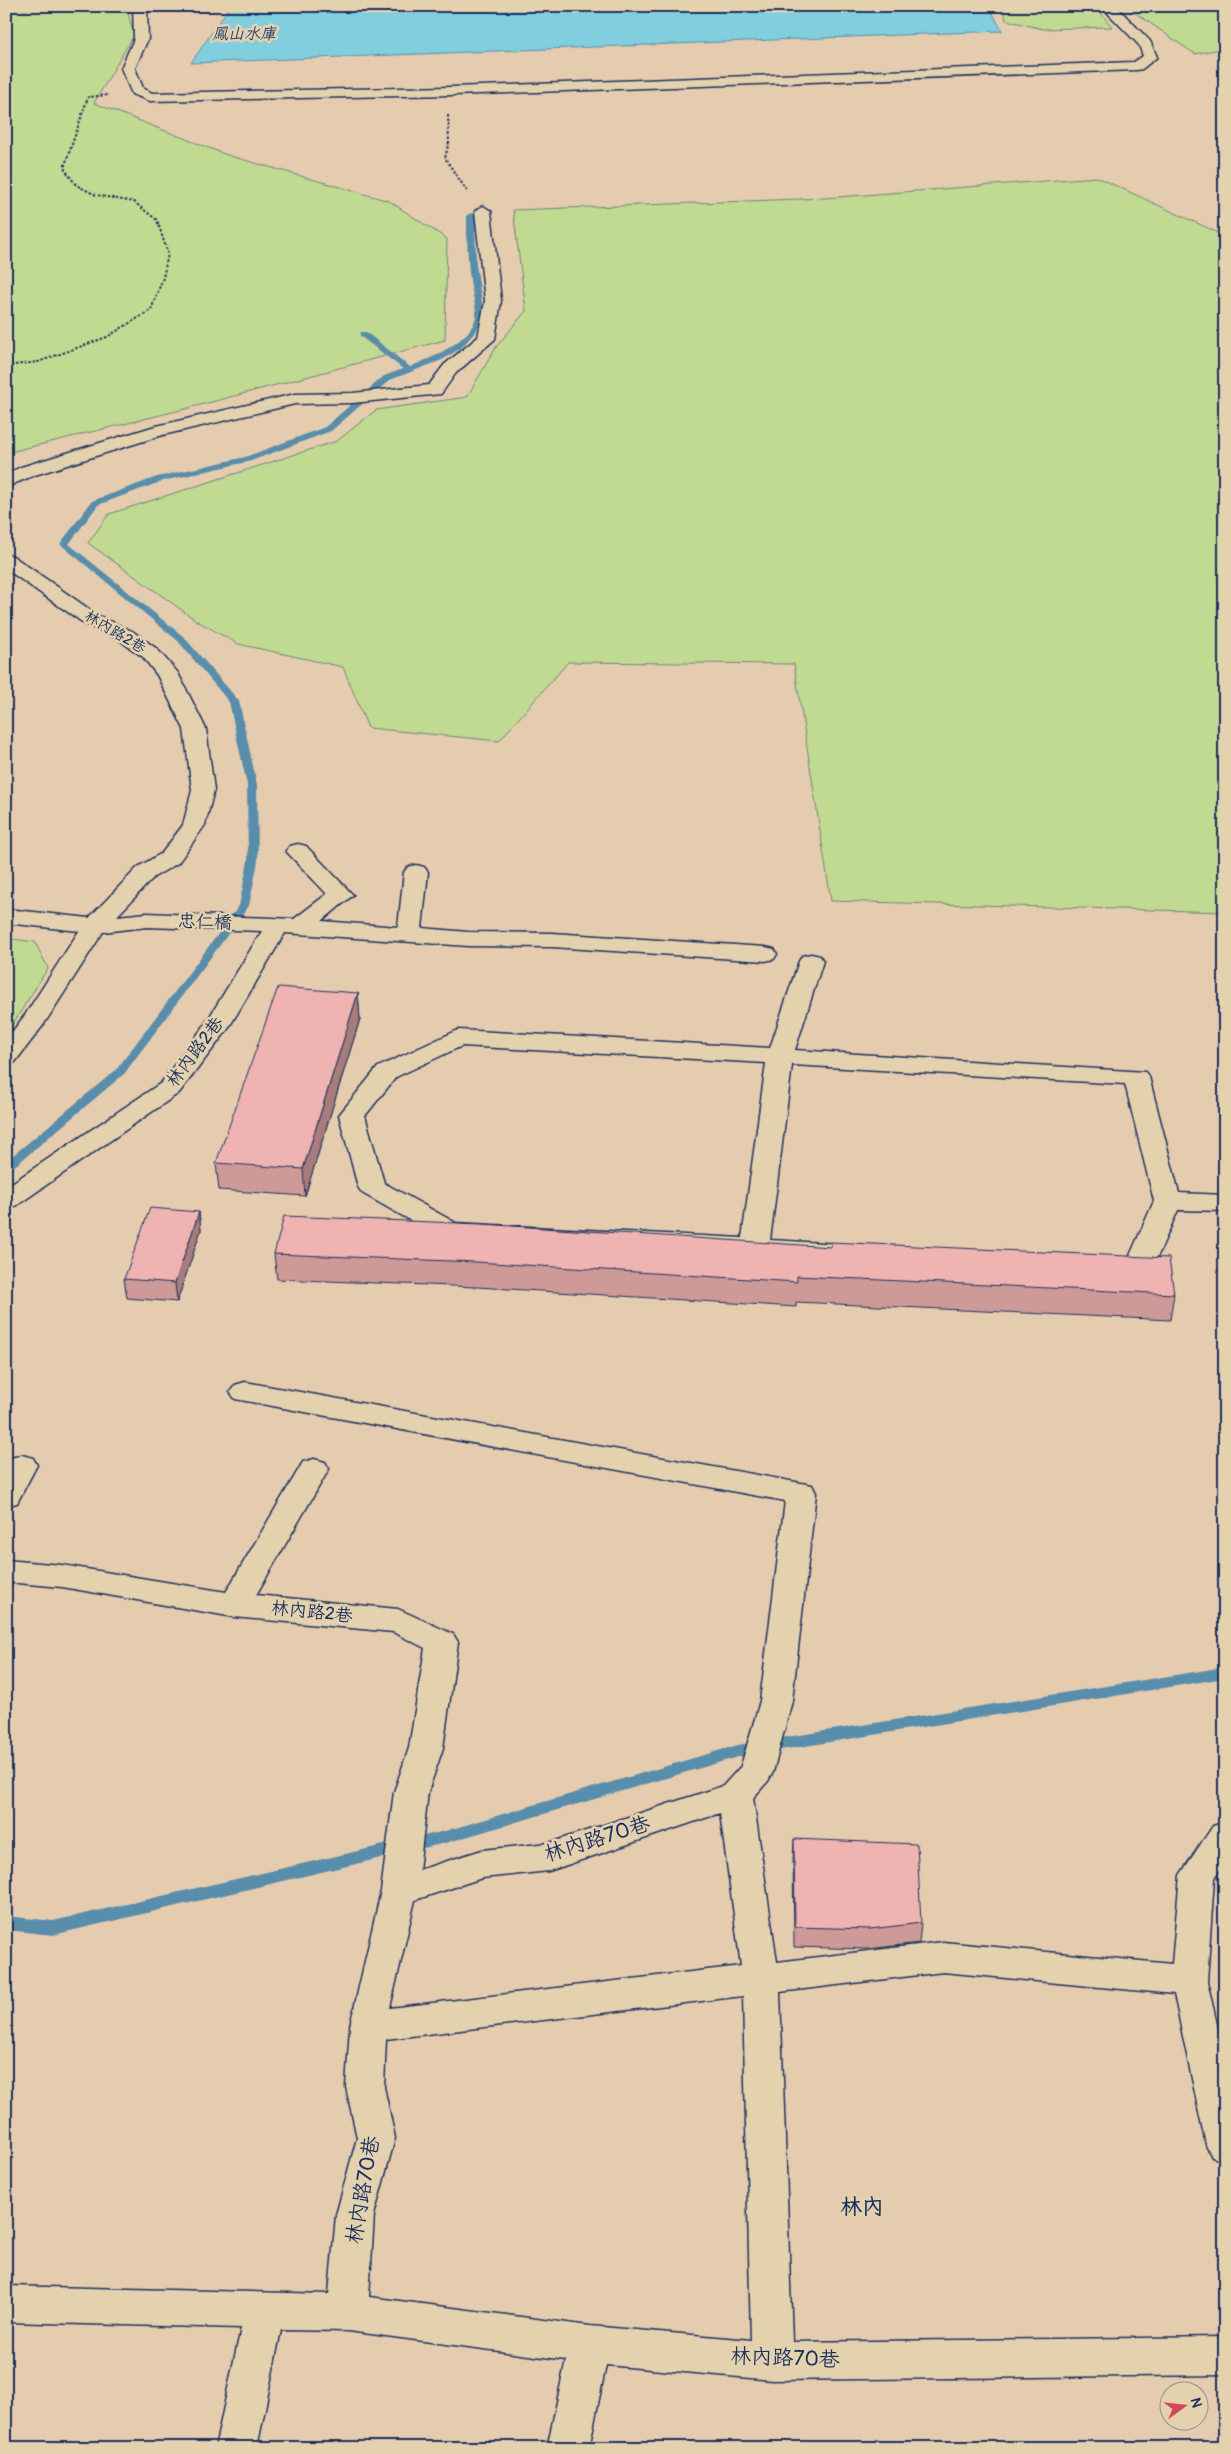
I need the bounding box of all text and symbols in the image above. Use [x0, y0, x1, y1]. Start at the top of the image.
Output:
water label: 鳳山水庫 [211, 24, 278, 44]
street label: 林內路2巷 [81, 606, 149, 658]
street label: 忠仁橋 [178, 910, 232, 934]
street label: 林內路2巷 [161, 1012, 229, 1092]
street label: 林內路2巷 [270, 1596, 354, 1628]
street label: 林內路70巷 [541, 1810, 653, 1868]
street label: 林內路70巷 [340, 2134, 386, 2246]
district label: 林内 [840, 2193, 884, 2221]
street label: 林內路70巷 [730, 2343, 840, 2373]
north arrow [1158, 2382, 1208, 2432]
text: N [1187, 2396, 1206, 2410]

